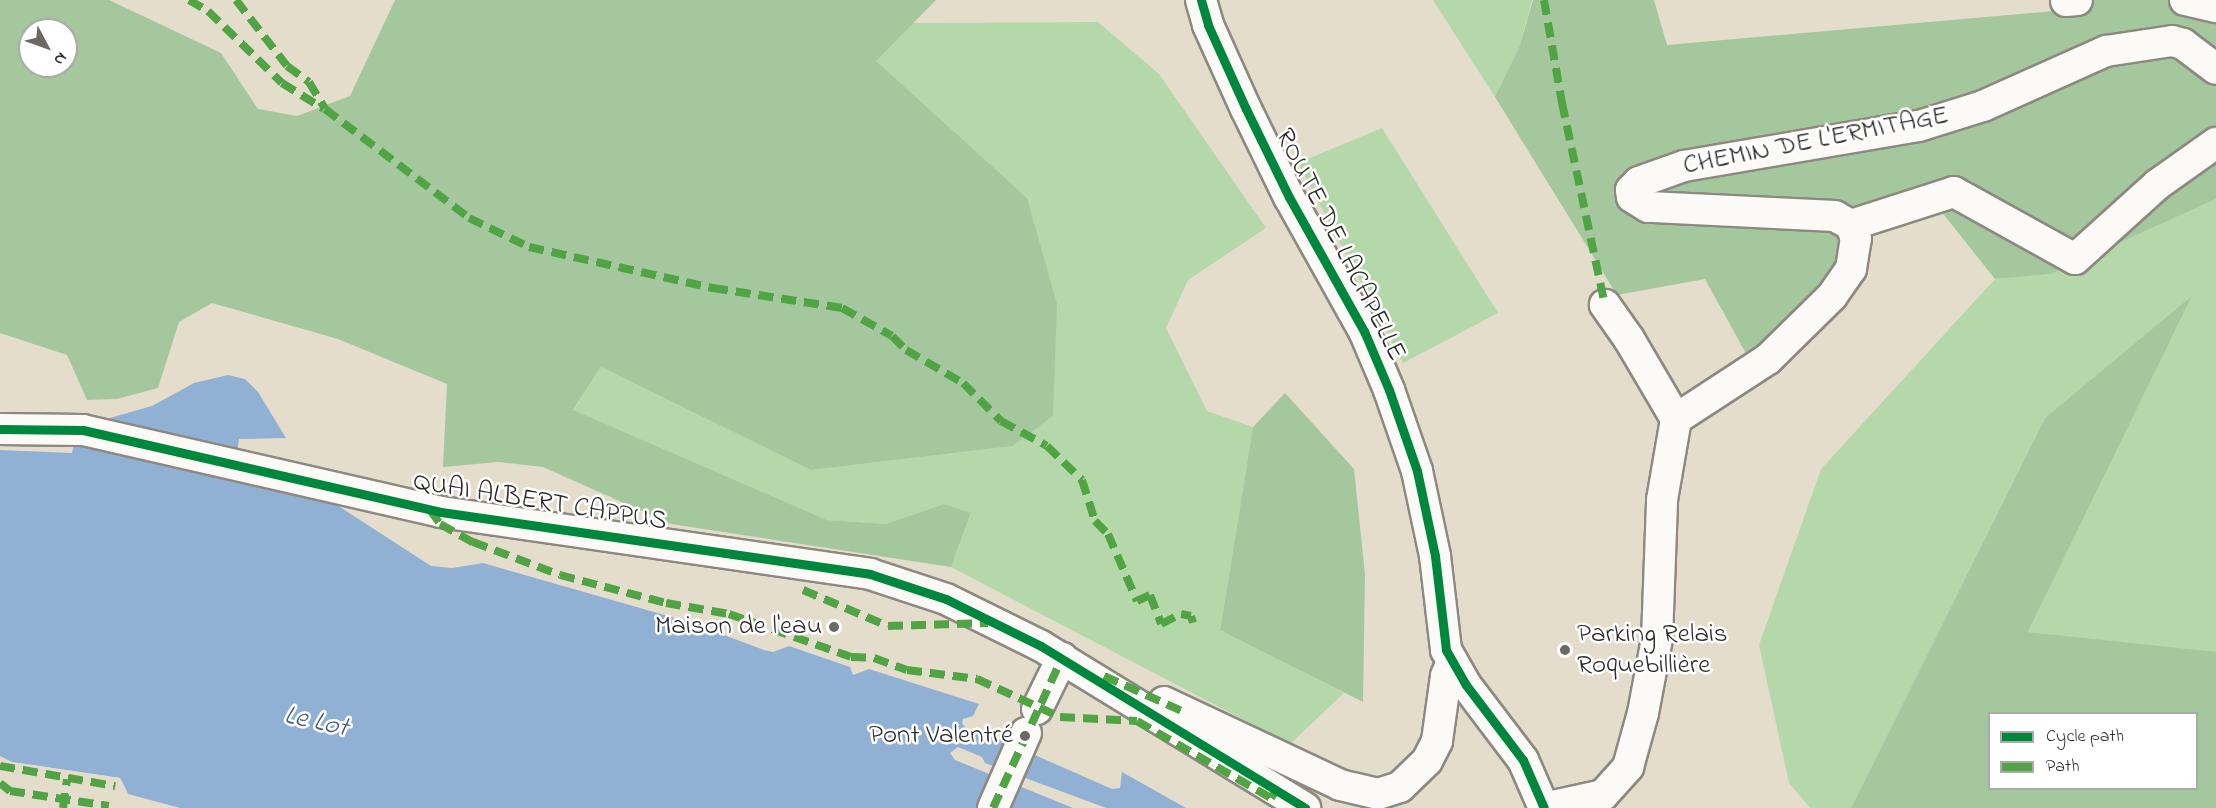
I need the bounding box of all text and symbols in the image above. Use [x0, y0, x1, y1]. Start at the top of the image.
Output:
north arrow [18, 18, 78, 78]
text: N [47, 47, 73, 70]
street label: CHEMIN DE L'ERMITAGE [1681, 99, 1951, 183]
street label: ROUTE DE LACAPELLE [1267, 123, 1413, 367]
street label: QUAI ALBERT CAPPUS [411, 466, 669, 538]
place label: Maison de l'eau [655, 611, 822, 643]
place label: Parking Relais Roquebillière [1577, 618, 1728, 681]
marker: Maison de l'eau [827, 620, 841, 634]
marker: Parking Relais Roquebillière [1558, 643, 1572, 657]
water label: Le Lot [281, 700, 351, 746]
legend [1988, 712, 2198, 790]
place label: Pont Valentré [869, 720, 1013, 752]
text: Cycle path [2046, 724, 2124, 750]
marker: Pont Valentré [1018, 729, 1032, 743]
text: Path [2046, 754, 2080, 780]

